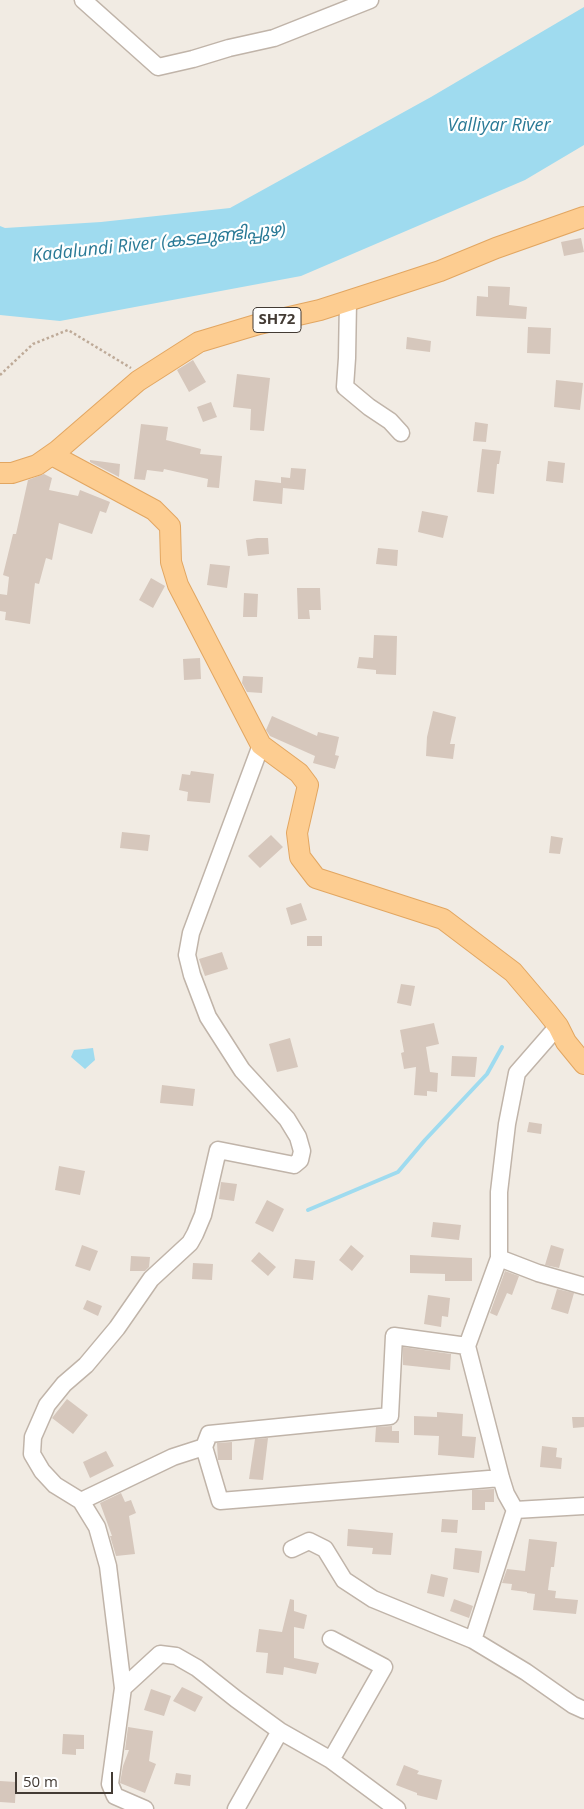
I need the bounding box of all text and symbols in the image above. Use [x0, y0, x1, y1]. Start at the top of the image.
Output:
water label: Valliyar River [447, 115, 551, 137]
water label: Kadalundi River (കടലുണ്ടിപ്പുഴ) [31, 219, 287, 267]
road number: SH72 [253, 308, 301, 332]
scale bar [18, 1762, 115, 1794]
text: 50 m [23, 1771, 58, 1791]

